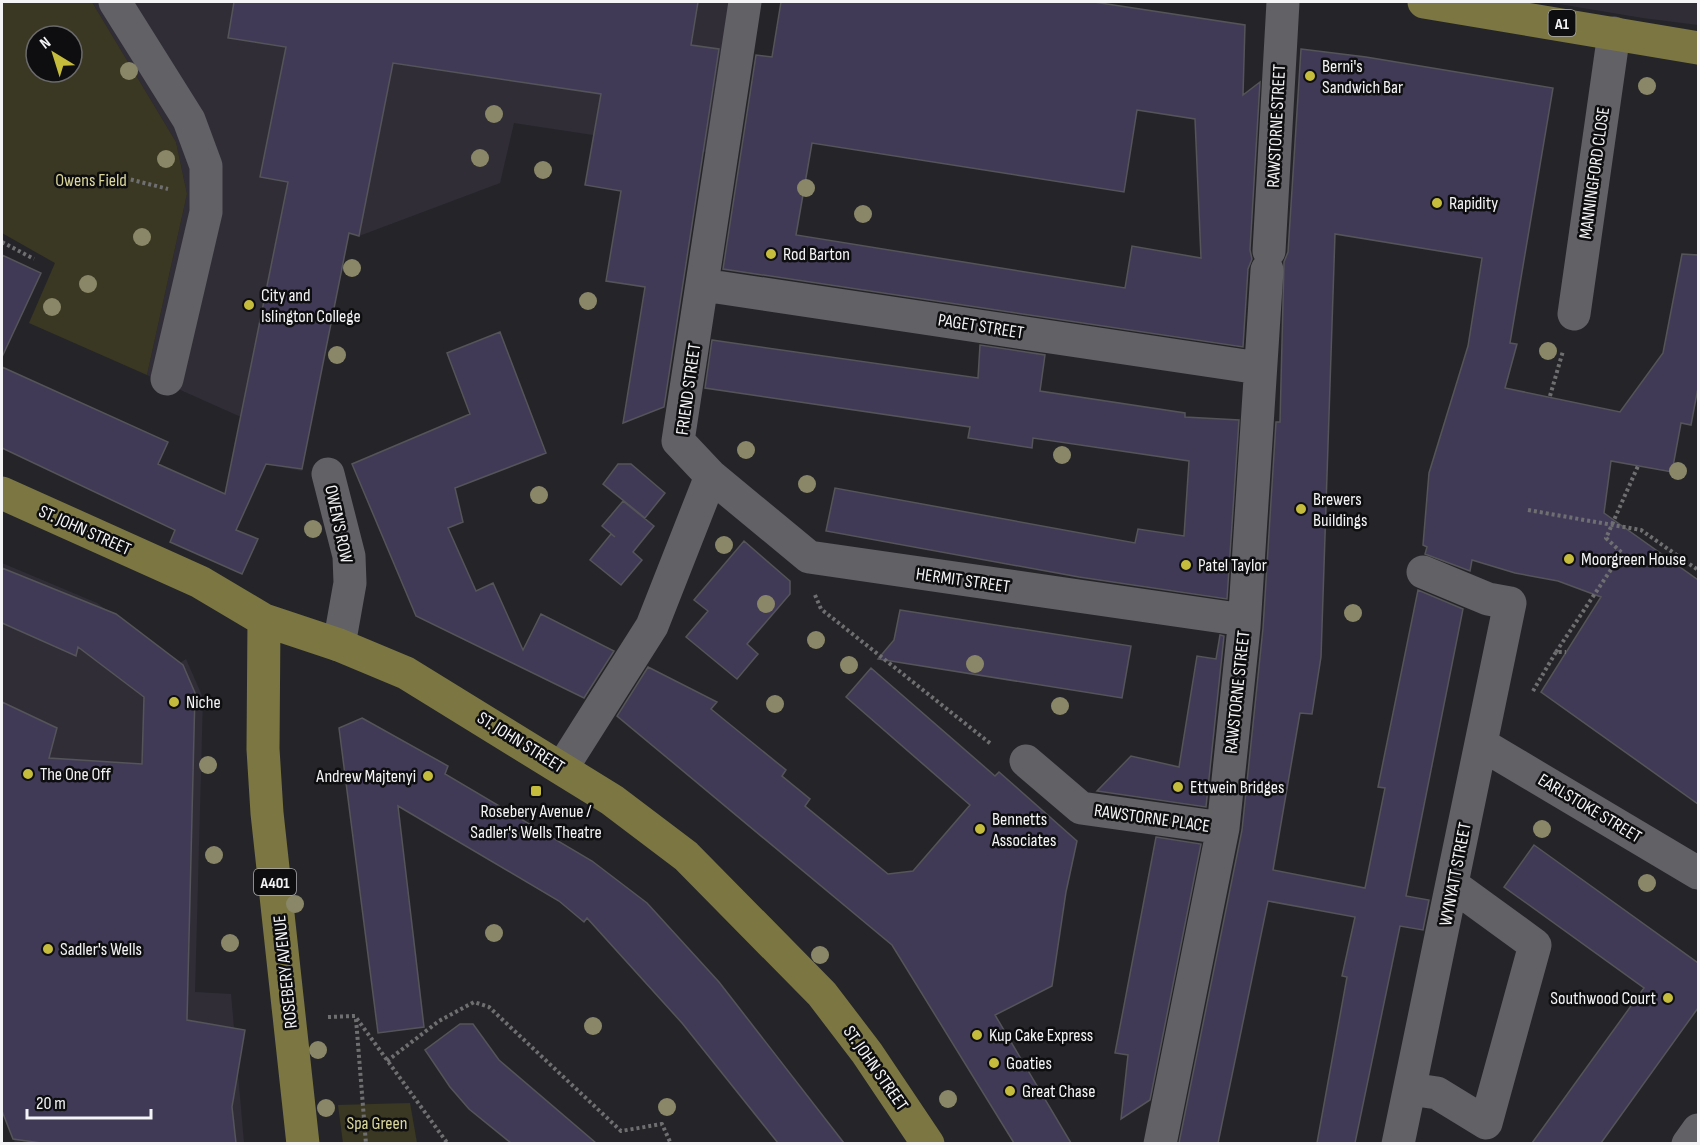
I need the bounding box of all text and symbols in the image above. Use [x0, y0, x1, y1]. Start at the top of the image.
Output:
road number: A1 [1548, 10, 1576, 36]
north arrow [24, 24, 84, 84]
text: N [36, 33, 55, 53]
place label: Berni's Sandwich Bar [1322, 56, 1403, 98]
street label: RAWSTORNE STREET [1263, 64, 1290, 188]
marker: Berni's Sandwich Bar [1303, 69, 1317, 83]
street label: MANNINGFORD CLOSE [1575, 106, 1614, 241]
park label: Owens Field [55, 170, 127, 191]
place label: Rapidity [1449, 193, 1498, 214]
marker: Rapidity [1430, 196, 1444, 210]
place label: Rod Barton [783, 244, 850, 265]
marker: Rod Barton [764, 247, 778, 261]
place label: City and Islington College [261, 285, 361, 327]
marker: City and Islington College [242, 298, 256, 312]
street label: PAGET STREET [936, 309, 1025, 344]
street label: FRIEND STREET [672, 342, 705, 436]
street label: OWEN'S ROW [320, 483, 357, 565]
place label: Brewers Buildings [1313, 489, 1367, 531]
street label: ST. JOHN STREET [35, 501, 134, 560]
marker: Brewers Buildings [1294, 502, 1308, 516]
place label: Moorgreen House [1581, 549, 1686, 570]
marker: Moorgreen House [1562, 552, 1576, 566]
place label: Patel Taylor [1198, 555, 1267, 576]
marker: Patel Taylor [1179, 558, 1193, 572]
street label: HERMIT STREET [915, 564, 1011, 597]
street label: RAWSTORNE STREET [1221, 629, 1254, 755]
place label: Niche [186, 692, 221, 713]
marker: Niche [167, 695, 181, 709]
street label: ST. JOHN STREET [473, 707, 568, 778]
place label: The One Off [40, 764, 111, 785]
place label: Andrew Majtenyi [315, 766, 416, 787]
marker: The One Off [21, 767, 35, 781]
marker: Andrew Majtenyi [421, 769, 435, 783]
street label: EARLSTOKE STREET [1534, 769, 1645, 848]
place label: Ettwein Bridges [1190, 777, 1284, 798]
marker: Ettwein Bridges [1171, 780, 1185, 794]
marker: Rosebery Avenue / Sadler's Wells Theatre [529, 784, 543, 798]
street label: RAWSTORNE PLACE [1093, 800, 1211, 837]
place label: Rosebery Avenue / Sadler's Wells Theatre [470, 801, 602, 843]
place label: Bennetts Associates [991, 809, 1056, 851]
street label: WYNYATT STREET [1435, 821, 1476, 928]
marker: Bennetts Associates [973, 822, 987, 836]
road number: A401 [254, 869, 296, 895]
street label: ROSEBERY AVENUE [269, 914, 302, 1030]
place label: Sadler's Wells [60, 939, 142, 960]
marker: Sadler's Wells [41, 942, 55, 956]
place label: Southwood Court [1550, 988, 1656, 1009]
marker: Southwood Court [1661, 991, 1675, 1005]
street label: ST. JOHN STREET [839, 1022, 913, 1115]
place label: Kup Cake Express [989, 1025, 1093, 1046]
marker: Kup Cake Express [970, 1028, 984, 1042]
place label: Goaties [1006, 1053, 1052, 1074]
marker: Goaties [987, 1056, 1001, 1070]
place label: Great Chase [1022, 1081, 1095, 1102]
scale bar [27, 1082, 152, 1120]
marker: Great Chase [1003, 1084, 1017, 1098]
text: 20 m [36, 1093, 66, 1114]
park label: Spa Green [346, 1113, 408, 1134]

